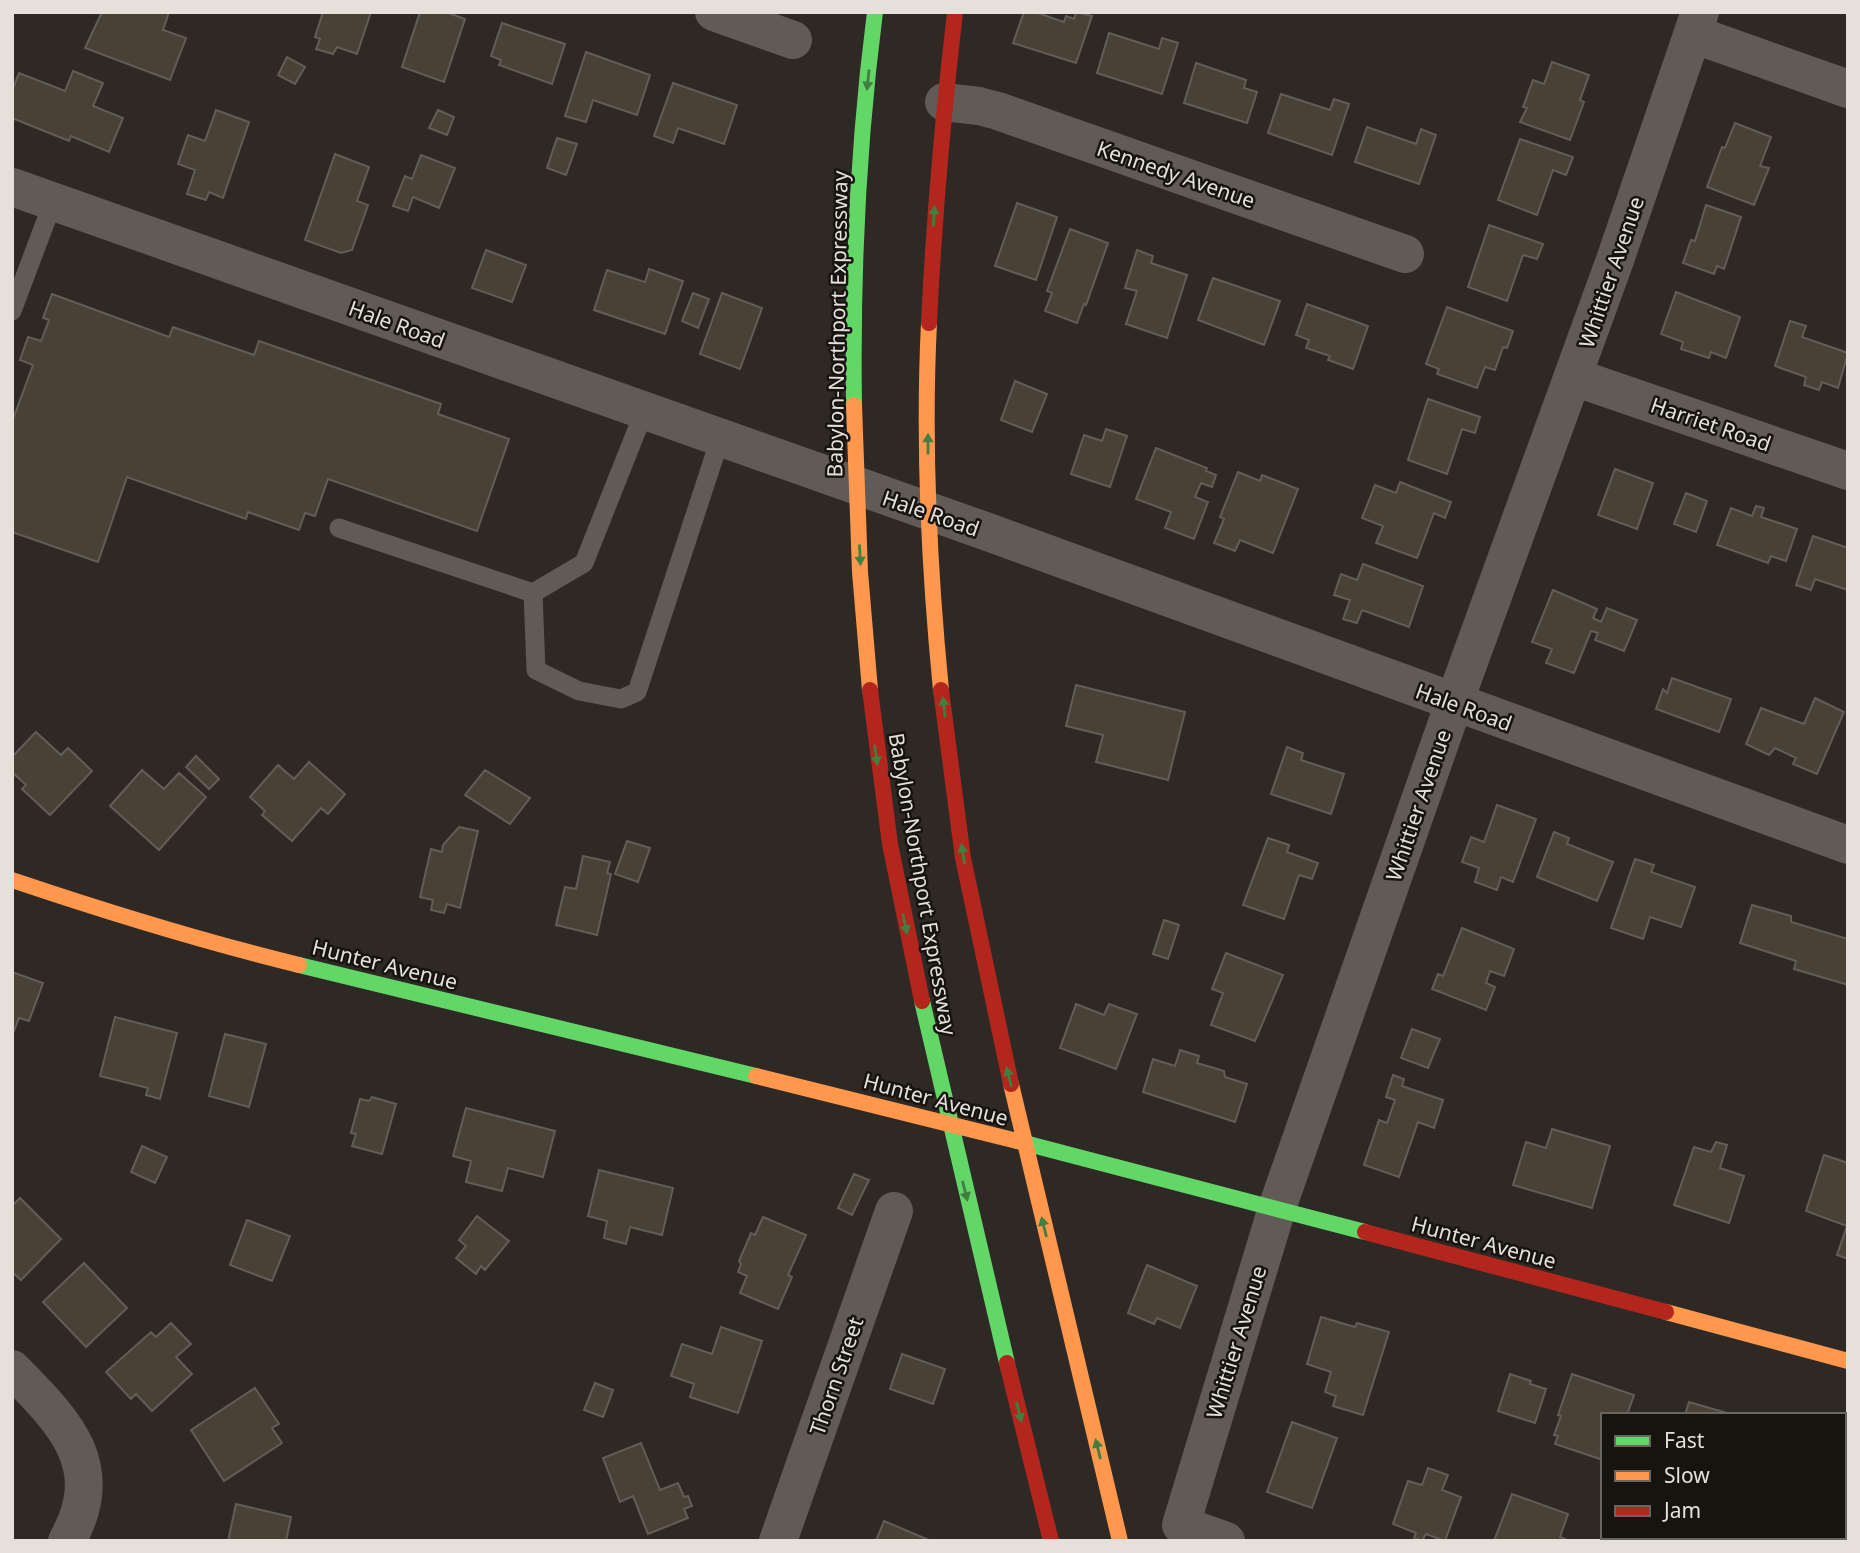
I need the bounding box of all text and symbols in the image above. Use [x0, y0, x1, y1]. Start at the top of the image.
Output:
one-way arrow [862, 69, 873, 91]
street label: Kennedy Avenue [1093, 134, 1259, 214]
street label: Babylon-Northport Expressway [820, 170, 854, 478]
street label: Whittier Avenue [1572, 193, 1650, 351]
one-way arrow [929, 205, 940, 227]
street label: Hale Road [345, 294, 449, 354]
street label: Harriet Road [1647, 390, 1775, 458]
one-way arrow [923, 432, 934, 454]
street label: Hale Road [879, 483, 983, 543]
one-way arrow [854, 544, 865, 566]
street label: Hale Road [1412, 677, 1516, 737]
one-way arrow [938, 696, 949, 718]
street label: Whittier Avenue [1379, 726, 1457, 884]
street label: Babylon-Northport Expressway [883, 731, 963, 1038]
one-way arrow [871, 744, 882, 766]
one-way arrow [957, 843, 968, 865]
one-way arrow [900, 913, 911, 935]
street label: Hunter Avenue [309, 932, 461, 996]
street label: Hunter Avenue [861, 1066, 1011, 1132]
one-way arrow [1003, 1066, 1014, 1088]
one-way arrow [960, 1180, 971, 1202]
street label: Hunter Avenue [1409, 1209, 1559, 1275]
one-way arrow [1039, 1216, 1050, 1238]
street label: Whittier Avenue [1199, 1262, 1273, 1422]
street label: Thorn Street [803, 1313, 869, 1439]
one-way arrow [1014, 1401, 1025, 1423]
legend [1601, 1413, 1846, 1539]
text: Fast [1664, 1426, 1705, 1454]
one-way arrow [1092, 1438, 1103, 1460]
text: Slow [1664, 1461, 1710, 1489]
text: Jam [1662, 1496, 1701, 1524]

